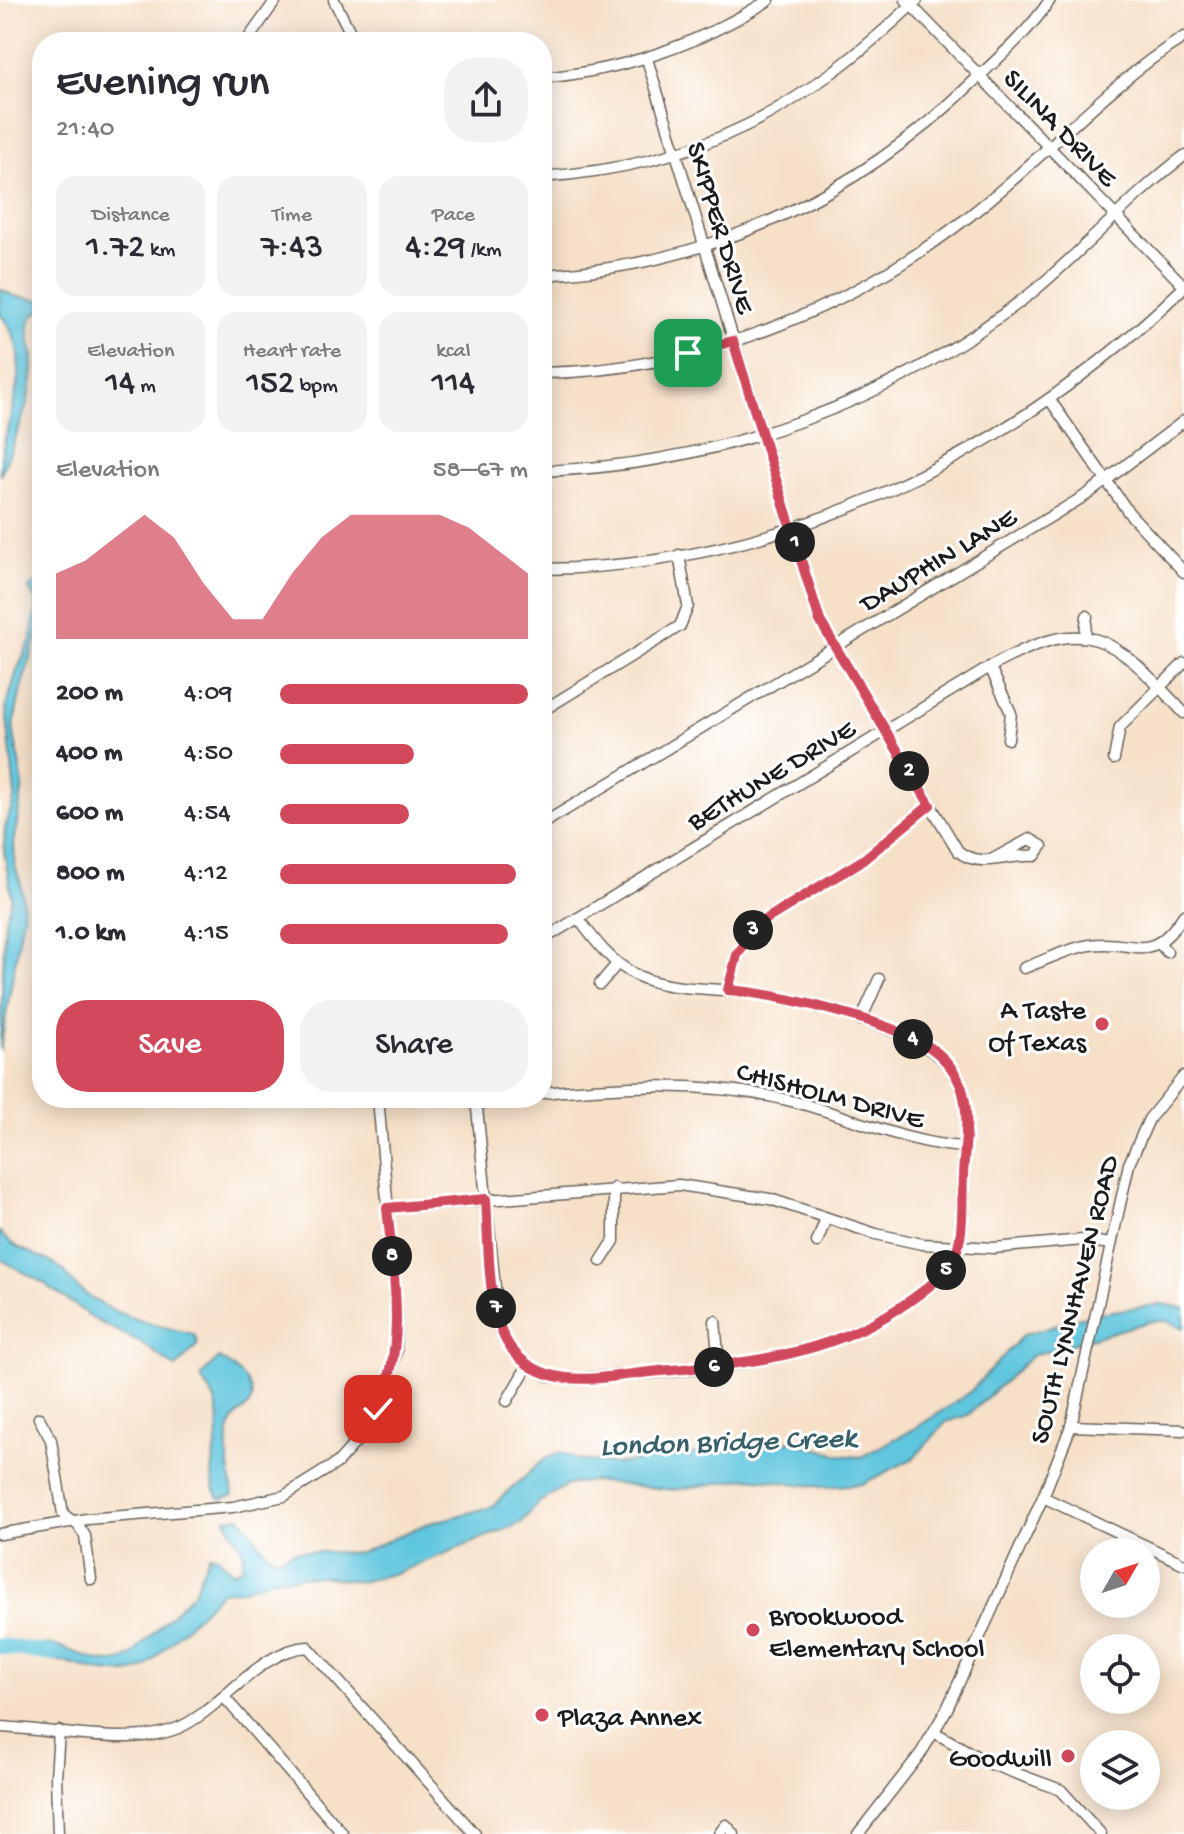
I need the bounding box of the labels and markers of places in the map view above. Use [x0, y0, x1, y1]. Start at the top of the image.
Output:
pin [654, 319, 722, 387]
pin: 1 [775, 522, 815, 562]
pin: 2 [889, 751, 929, 791]
pin: 3 [733, 910, 773, 950]
place label: A Taste Of Texas [988, 996, 1087, 1061]
marker: A Taste Of Texas [1093, 1015, 1111, 1033]
pin: 4 [893, 1019, 933, 1059]
pin: 8 [372, 1236, 412, 1276]
pin: 5 [926, 1250, 966, 1290]
pin: 7 [476, 1288, 516, 1328]
pin: 6 [694, 1347, 734, 1387]
pin [344, 1375, 412, 1443]
place label: Brookwood Elementary School [768, 1602, 985, 1667]
marker: Brookwood Elementary School [744, 1621, 762, 1639]
place label: Plaza Annex [557, 1703, 702, 1736]
marker: Plaza Annex [533, 1706, 551, 1724]
place label: Goodwill [949, 1744, 1052, 1777]
marker: Goodwill [1059, 1747, 1077, 1765]

